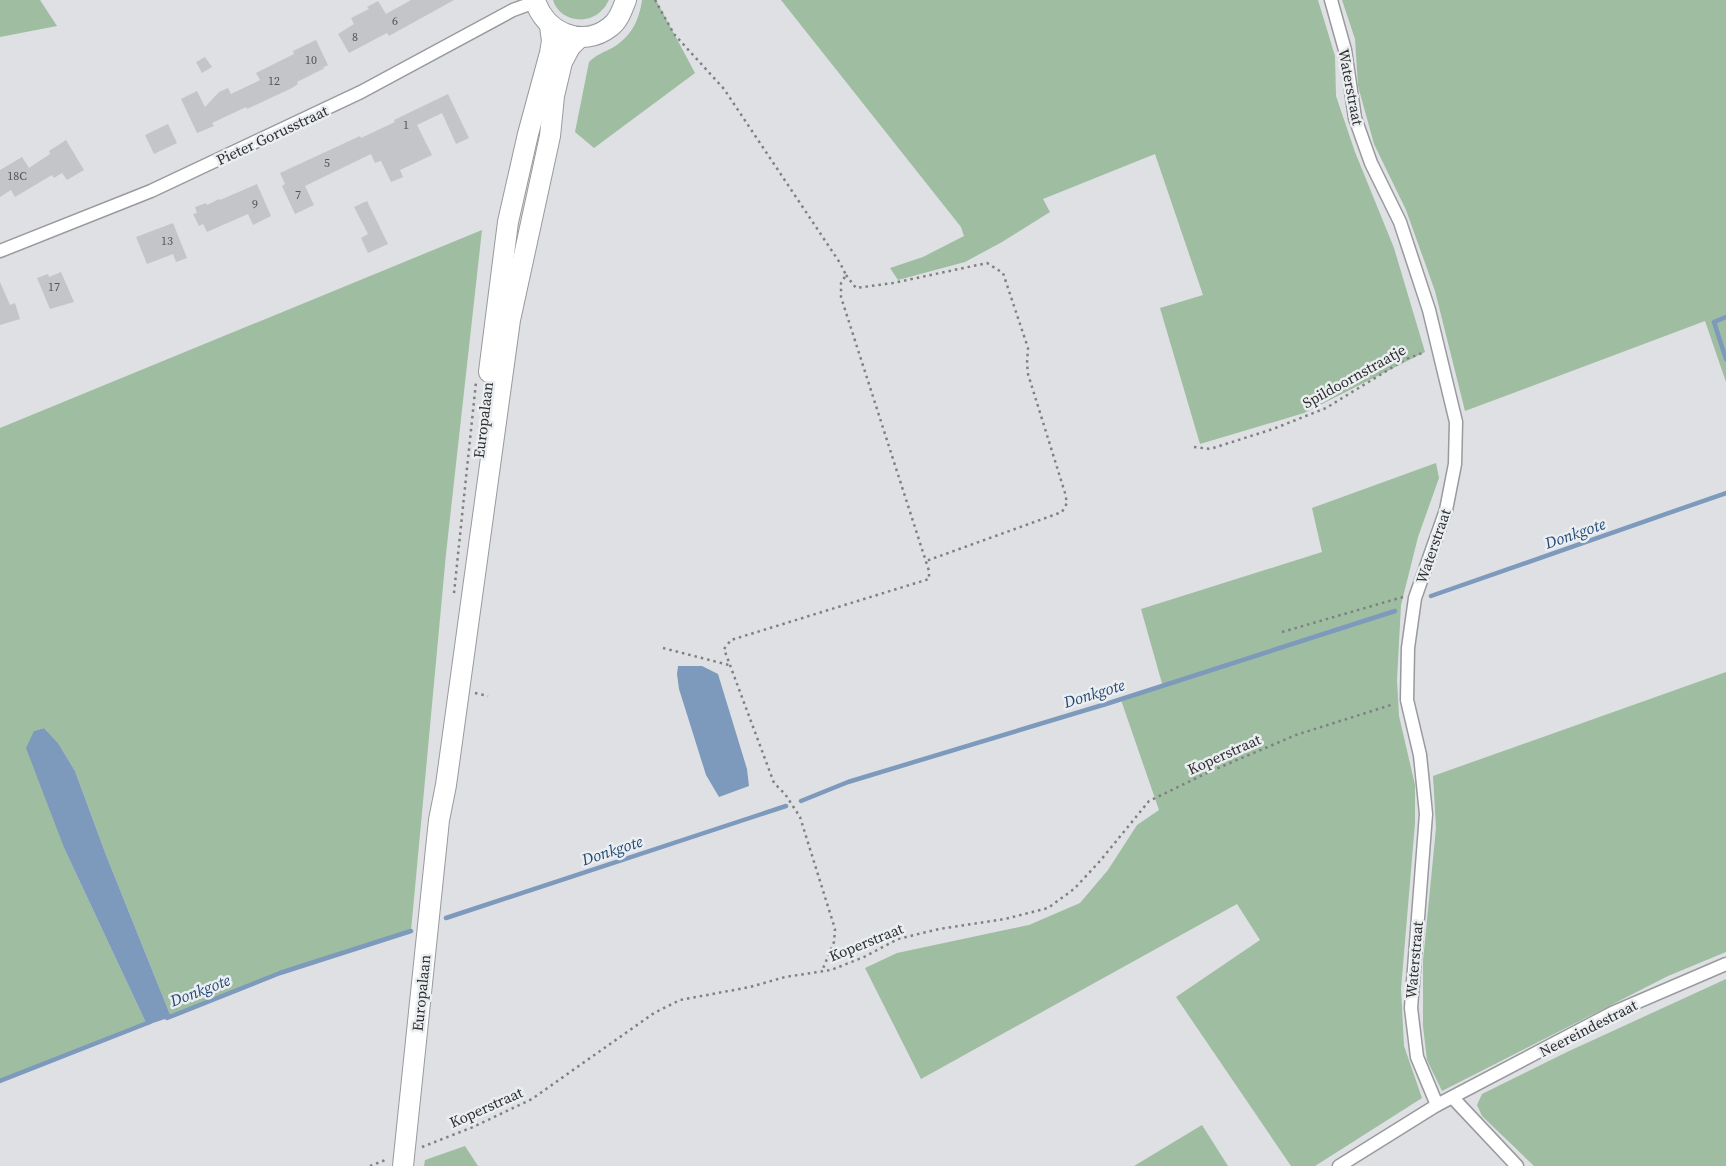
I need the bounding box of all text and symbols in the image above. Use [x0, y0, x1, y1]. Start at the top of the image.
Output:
house number: 6 [392, 13, 398, 29]
house number: 8 [352, 29, 358, 45]
street label: Waterstraat [1333, 47, 1369, 127]
house number: 10 [305, 52, 317, 68]
house number: 12 [268, 73, 280, 89]
street label: Pieter Gorusstraat [213, 100, 331, 170]
house number: 1 [403, 117, 409, 133]
house number: 5 [324, 155, 330, 171]
house number: 18C [7, 168, 27, 184]
house number: 7 [295, 187, 301, 203]
house number: 9 [252, 196, 258, 212]
house number: 13 [161, 233, 173, 249]
house number: 17 [48, 279, 60, 295]
street label: Spildoornstraatje [1299, 339, 1410, 413]
street label: Europalaan [468, 381, 498, 459]
street label: Waterstraat [1410, 506, 1456, 586]
water label: Donkgote [1541, 512, 1609, 554]
water label: Donkgote [1060, 673, 1128, 713]
street label: Koperstraat [1184, 728, 1264, 779]
water label: Donkgote [578, 830, 646, 870]
street label: Koperstraat [826, 918, 906, 966]
street label: Waterstraat [1400, 920, 1428, 999]
street label: Europalaan [407, 954, 435, 1032]
water label: Donkgote [166, 968, 234, 1012]
street label: Neereindestraat [1535, 994, 1641, 1062]
street label: Koperstraat [446, 1081, 526, 1132]

